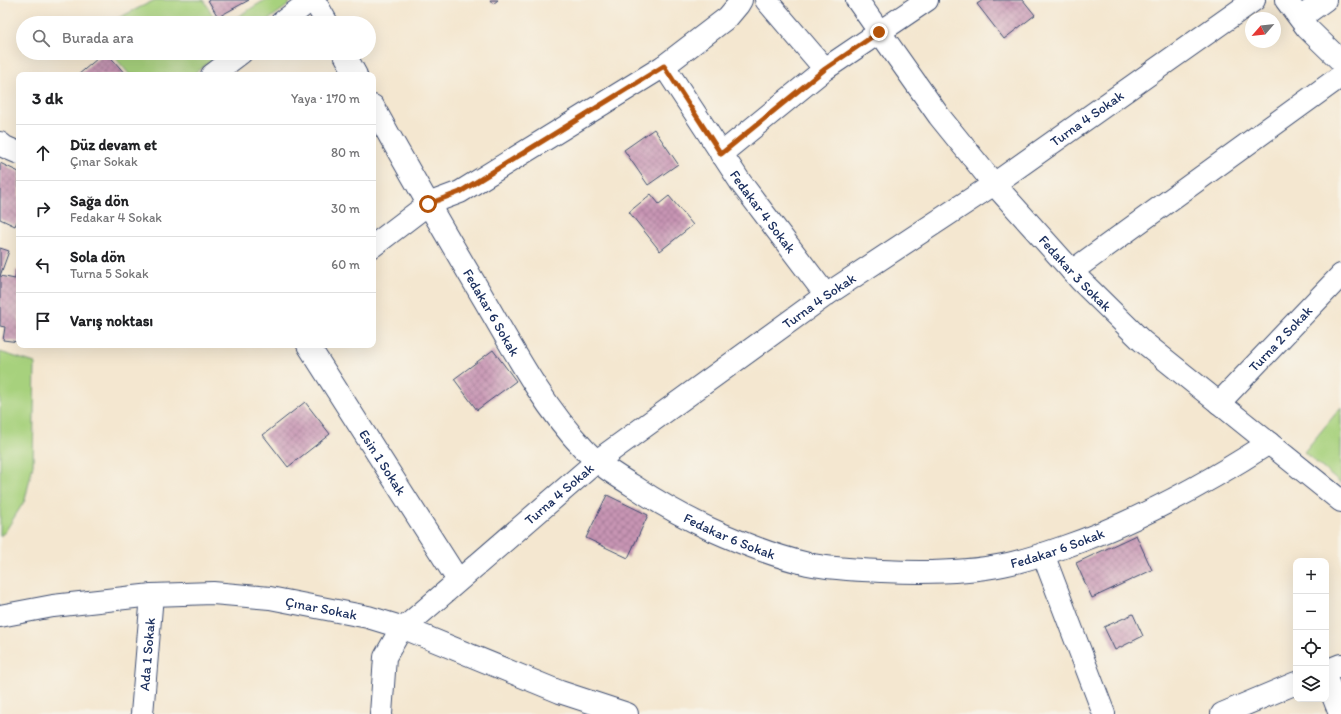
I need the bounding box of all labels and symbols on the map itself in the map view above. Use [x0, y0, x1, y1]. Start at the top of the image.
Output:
north arrow [1245, 12, 1281, 48]
route end [870, 23, 888, 41]
street label: Turna 4 Sokak [1047, 87, 1127, 150]
street label: Fedakar 4 Sokak [726, 167, 799, 256]
route start [419, 195, 437, 213]
street label: Fedakar 3 Sokak [1035, 231, 1115, 315]
street label: Fedakar 6 Sokak [459, 266, 523, 359]
street label: Turna 4 Sokak [779, 269, 859, 332]
street label: Turna 2 Sokak [1245, 302, 1316, 375]
street label: Esin 1 Sokak [356, 426, 410, 499]
street label: Turna 4 Sokak [521, 459, 597, 528]
street label: Fedakar 6 Sokak [681, 509, 778, 563]
street label: Fedakar 6 Sokak [1009, 524, 1107, 572]
street label: Çınar Sokak [284, 593, 359, 623]
street label: Ada 1 Sokak [135, 617, 159, 692]

